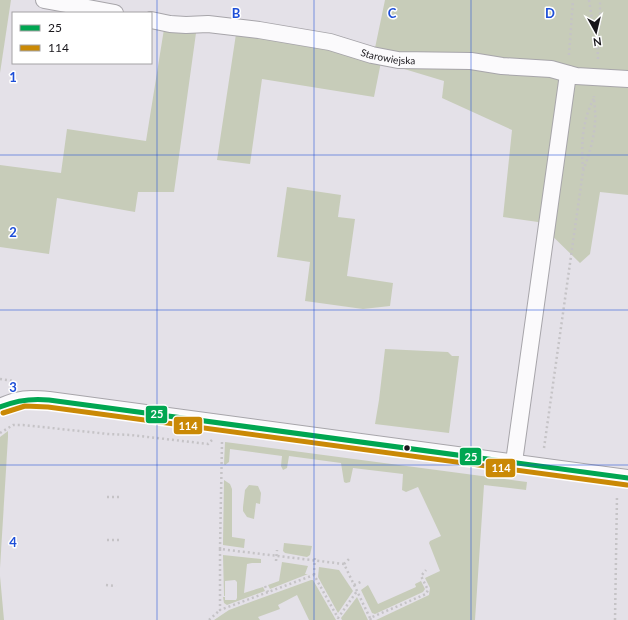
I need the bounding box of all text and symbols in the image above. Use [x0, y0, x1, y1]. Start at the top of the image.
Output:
text: B [232, 5, 241, 21]
text: C [388, 5, 397, 21]
text: D [545, 5, 555, 21]
legend [12, 12, 152, 64]
north arrow [576, 12, 616, 52]
text: 25 [48, 20, 62, 35]
text: N [592, 35, 603, 49]
text: 114 [48, 40, 69, 55]
street label: Starowiejska [359, 46, 415, 66]
text: 1 [9, 69, 17, 85]
text: 2 [9, 224, 17, 240]
text: 3 [9, 379, 17, 395]
line badge: 25 [145, 405, 168, 424]
text: 25 [151, 407, 163, 420]
line badge: 114 [173, 416, 203, 435]
text: 114 [178, 419, 198, 432]
unlabelled marker [402, 443, 412, 453]
line badge: 25 [459, 447, 482, 466]
text: 25 [465, 450, 477, 463]
line badge: 114 [485, 458, 516, 478]
text: 114 [491, 461, 511, 474]
text: 4 [9, 534, 17, 550]

